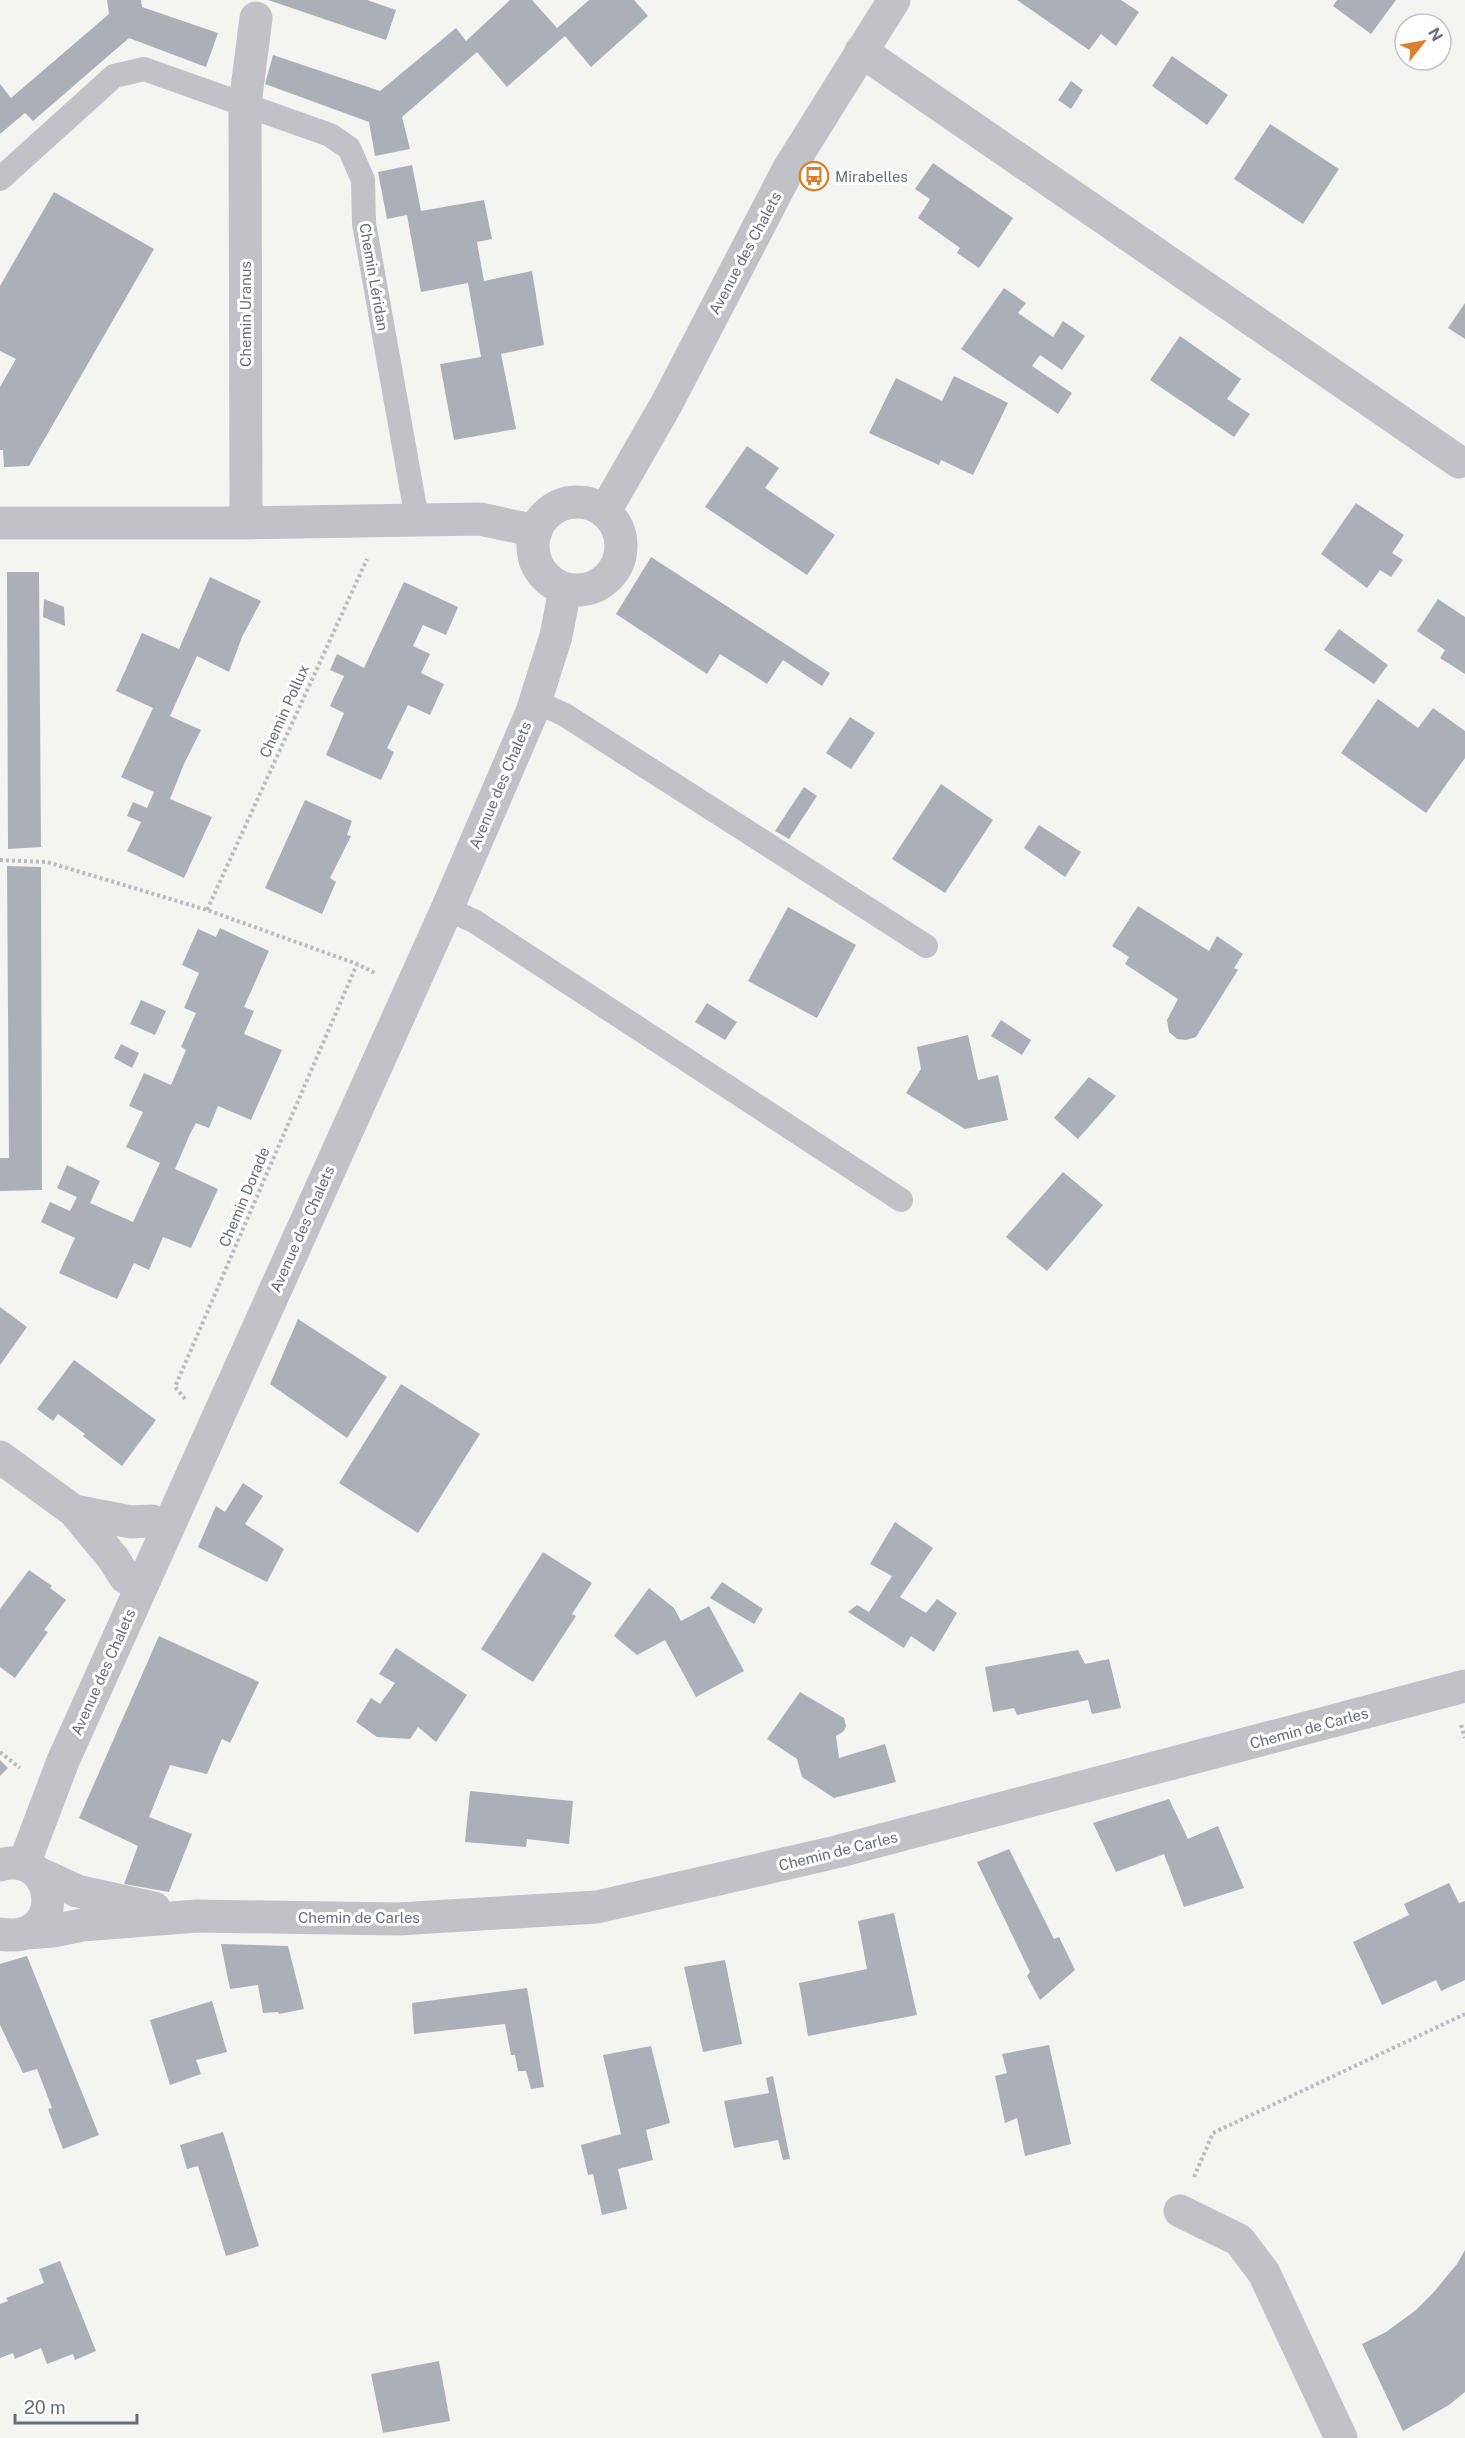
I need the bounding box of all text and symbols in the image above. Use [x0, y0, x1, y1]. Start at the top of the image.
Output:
north arrow [1393, 12, 1453, 72]
text: N [1424, 24, 1447, 45]
bus stop icon: Mirabelles [798, 160, 830, 192]
place label: Mirabelles [835, 168, 908, 185]
street label: Avenue des Chalets [705, 189, 785, 317]
street label: Chemin Léridan [356, 222, 392, 332]
street label: Chemin Uranus [237, 261, 254, 367]
street label: Chemin Pollux [256, 662, 312, 760]
street label: Avenue des Chalets [466, 719, 534, 851]
street label: Chemin Dorade [215, 1145, 273, 1249]
street label: Avenue des Chalets [266, 1163, 338, 1295]
street label: Avenue des Chalets [67, 1606, 139, 1738]
street label: Chemin de Carles [1248, 1704, 1370, 1752]
street label: Chemin de Carles [777, 1828, 899, 1874]
street label: Chemin de Carles [298, 1909, 420, 1926]
scale bar [15, 2387, 136, 2425]
text: 20 m [24, 2397, 66, 2418]

